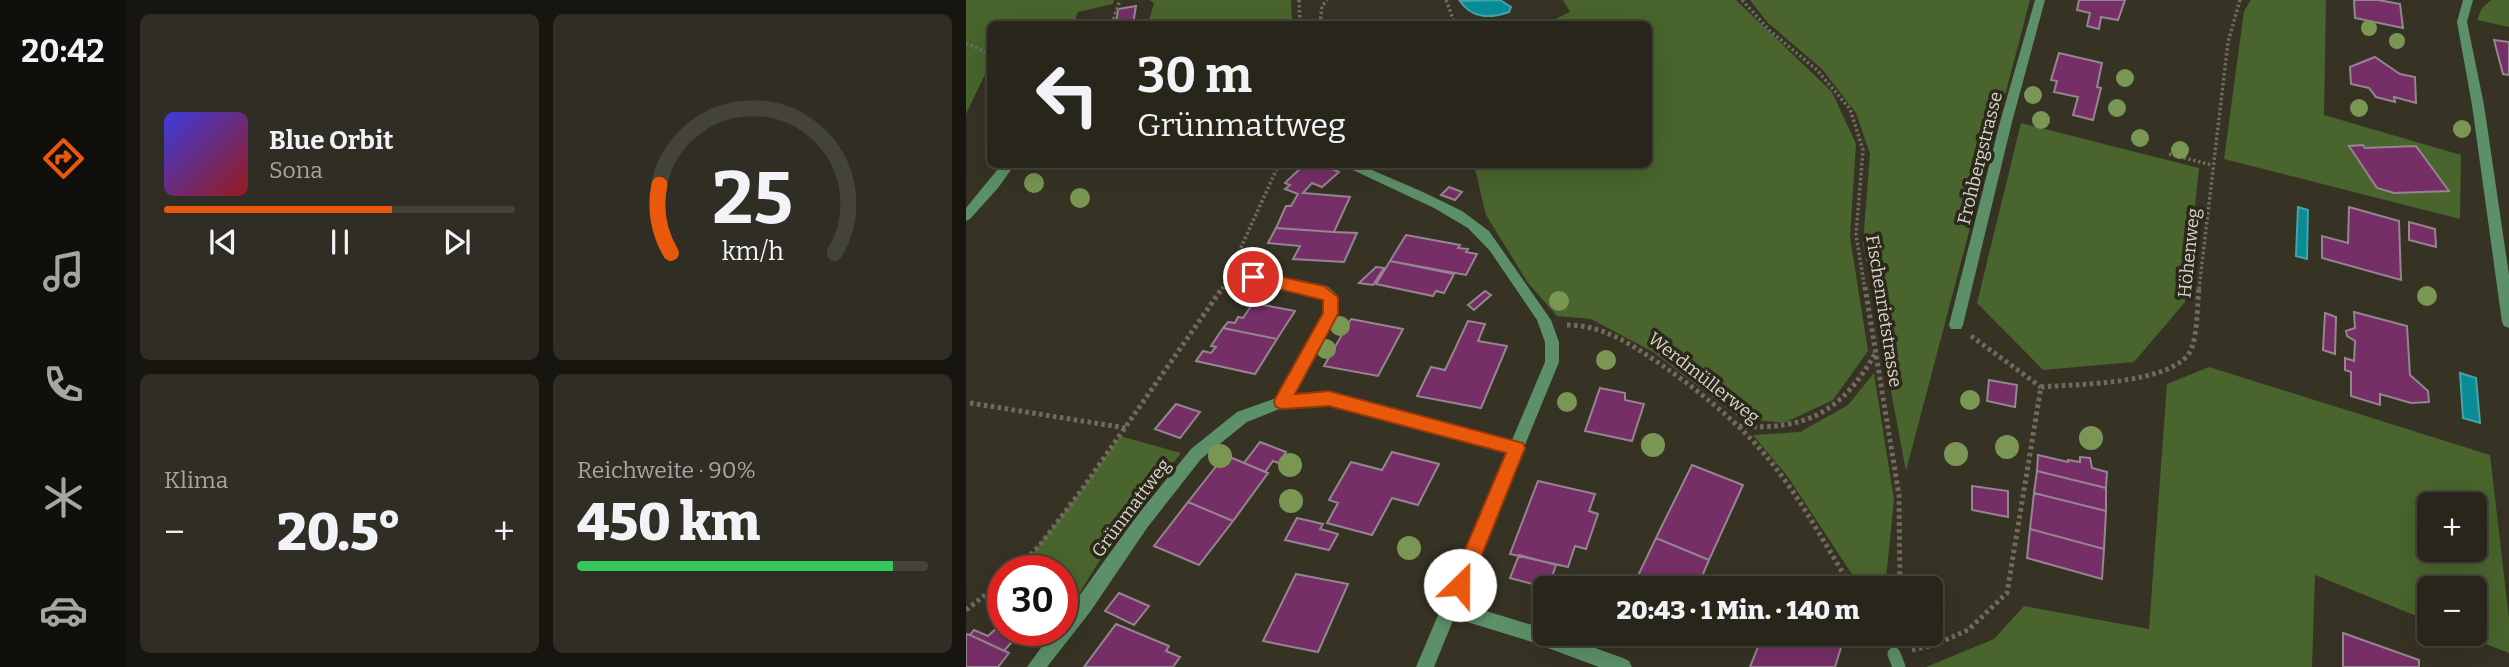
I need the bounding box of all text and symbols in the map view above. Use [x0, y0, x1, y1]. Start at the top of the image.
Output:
text: 20:42 [21, 32, 105, 70]
text: 30 m [1137, 46, 1252, 105]
icon: left [1022, 49, 1113, 140]
street label: Frohbergstrasse [1953, 89, 2007, 227]
text: Grünmattweg [1137, 106, 1346, 144]
text: Blue Orbit [269, 125, 393, 156]
icon: directions [39, 134, 88, 183]
text: 25 [712, 155, 793, 242]
text: Sona [269, 156, 323, 184]
street label: Höhenweg [2173, 207, 2205, 299]
icon: previous [204, 223, 242, 261]
icon: pause [321, 223, 359, 261]
icon: next [438, 223, 476, 261]
street label: Fischenrietstrasse [1861, 233, 1907, 389]
text: km/h [722, 237, 784, 267]
icon: music [39, 247, 88, 296]
pin [1223, 247, 1283, 307]
icon: arrive [1234, 258, 1272, 296]
street label: Werdmüllerweg [1644, 328, 1764, 428]
icon: phone [39, 360, 88, 409]
street label: Grünmattweg [1087, 454, 1175, 562]
text: Reichweite · 90% [577, 456, 756, 484]
text: Klima [164, 466, 228, 494]
icon: climate [39, 473, 88, 522]
text: 450 km [577, 491, 760, 554]
map controls [2417, 492, 2487, 646]
button: + [2417, 492, 2487, 562]
text: 20.5° [277, 501, 401, 564]
text: − [164, 509, 185, 555]
text: + [493, 509, 515, 555]
position arrow [1423, 548, 1497, 622]
speed limit sign: 30 [987, 555, 1078, 646]
button: − [2417, 576, 2487, 646]
icon: car [39, 586, 88, 635]
text: 20:43 · 1 Min. · 140 m [1616, 595, 1860, 626]

